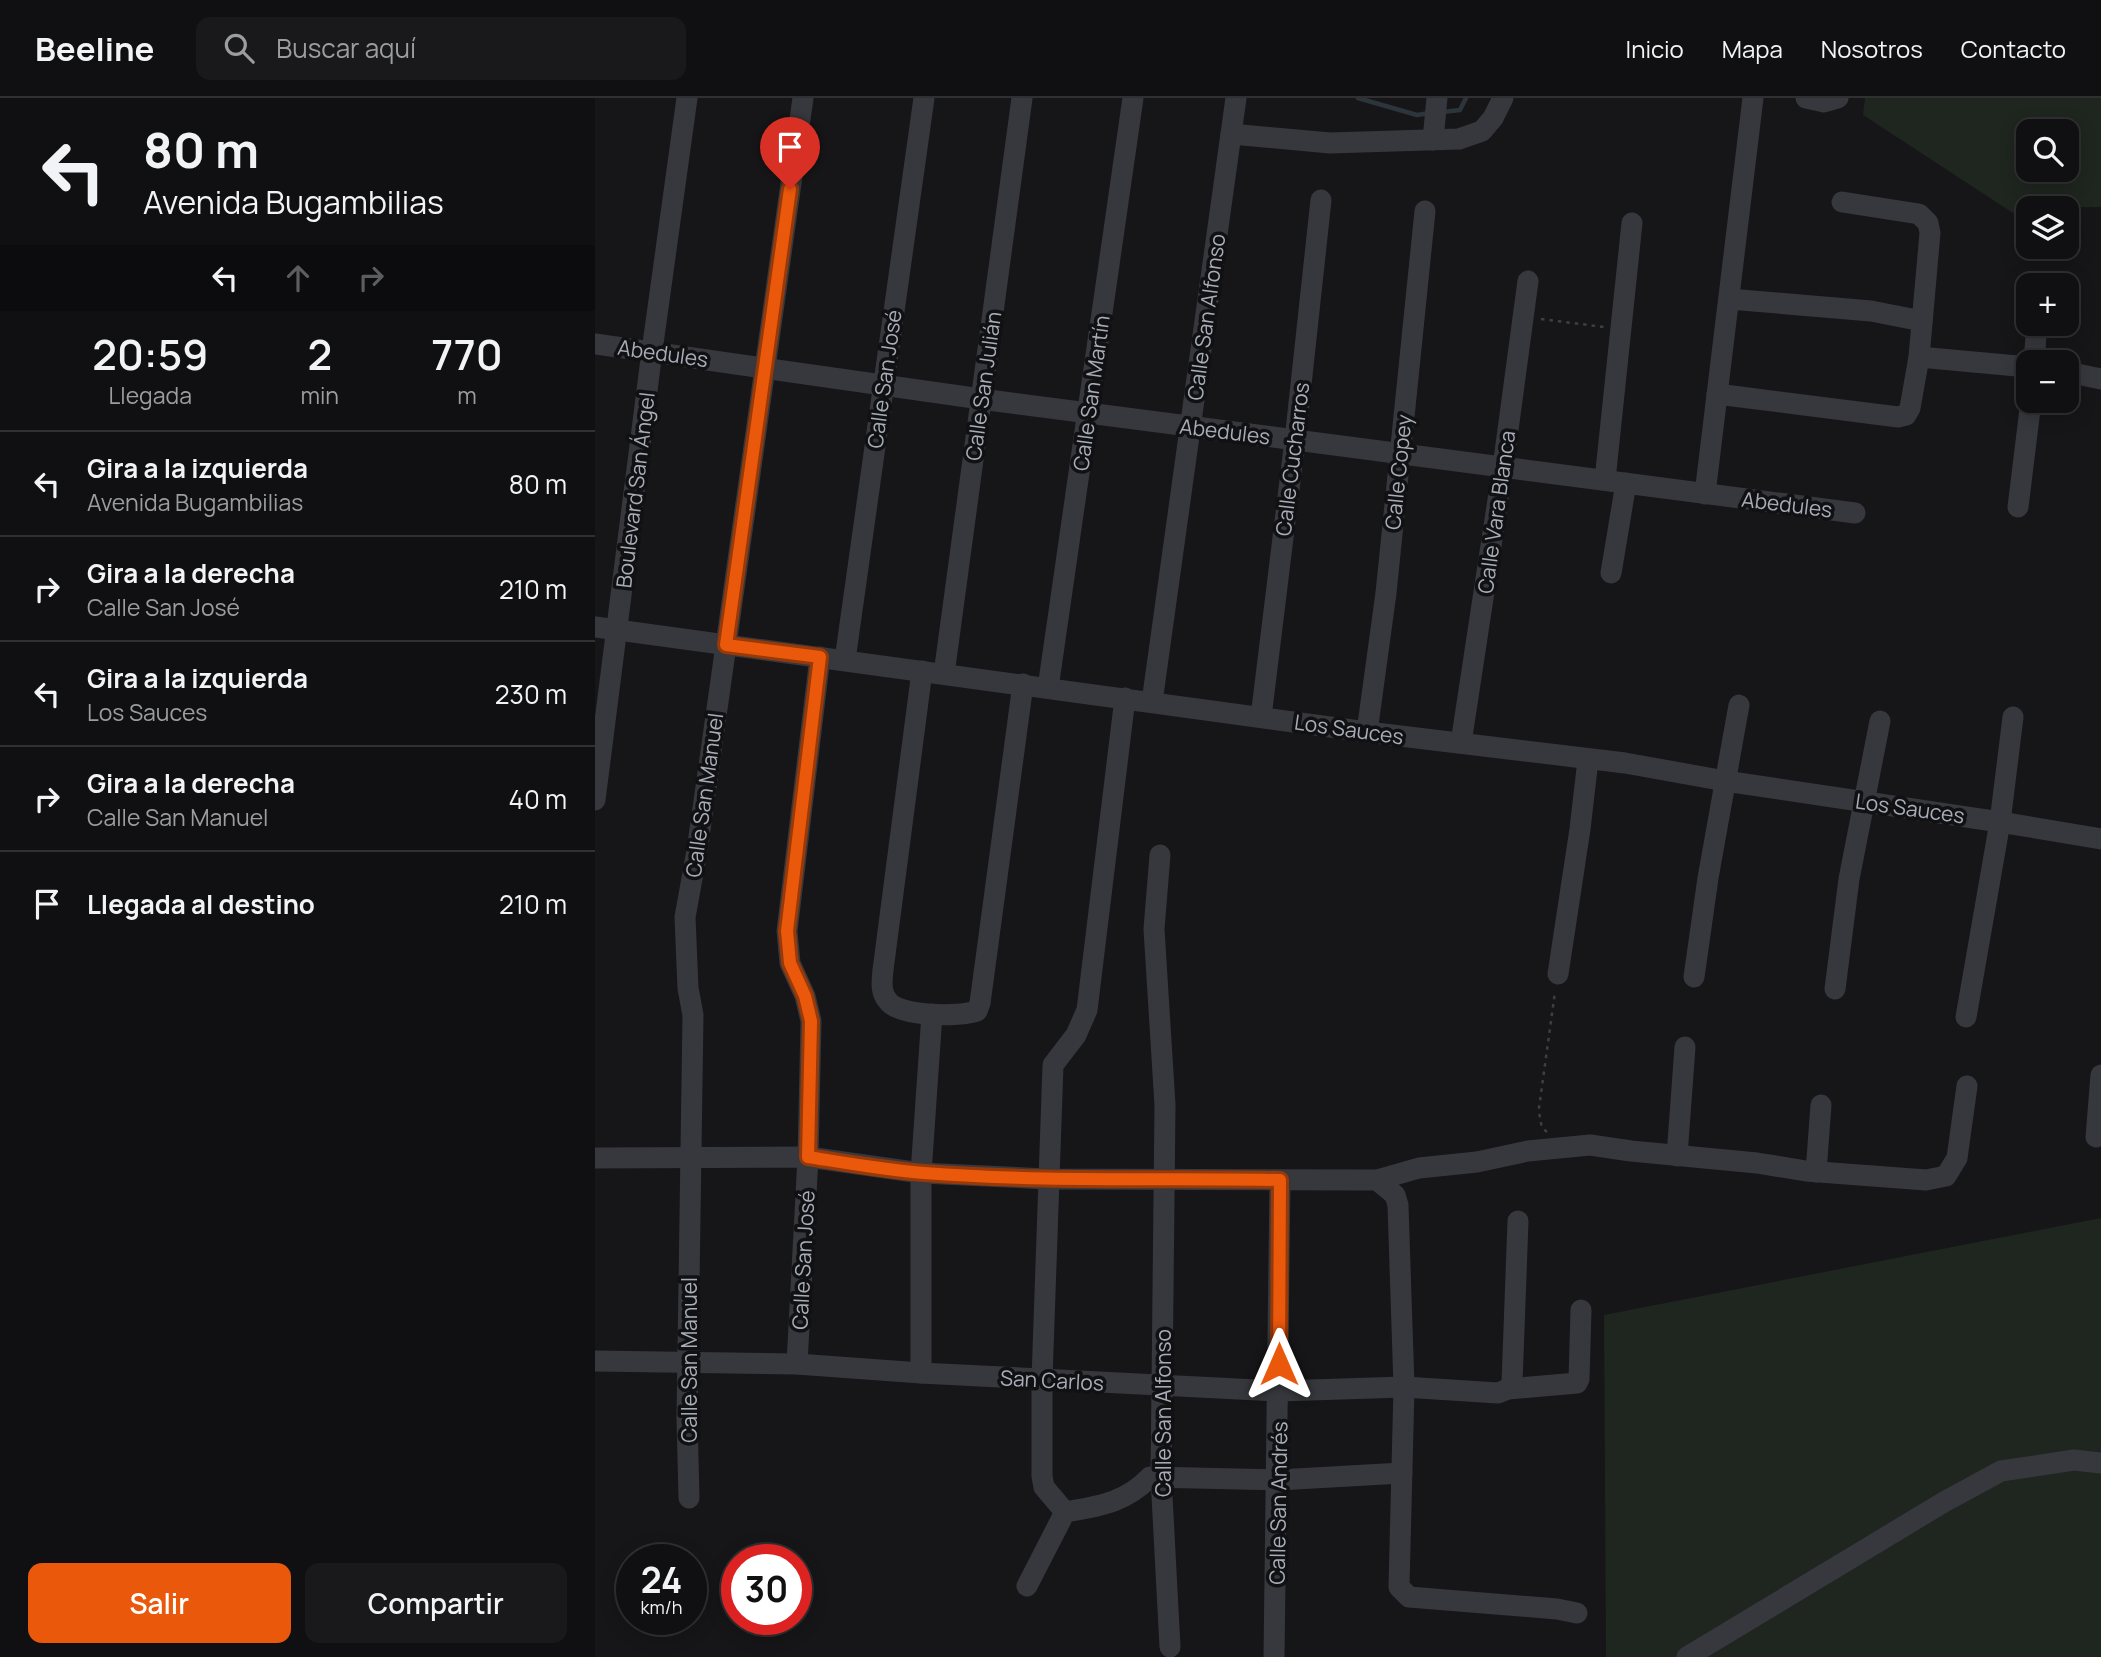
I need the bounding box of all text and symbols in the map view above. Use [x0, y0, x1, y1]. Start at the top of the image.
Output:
search box [196, 17, 686, 80]
text: Beeline [35, 26, 154, 71]
icon: search [220, 29, 258, 67]
text: Buscar aquí [276, 30, 416, 66]
text: Inicio [1626, 32, 1684, 65]
text: Mapa [1722, 32, 1783, 65]
text: Nosotros [1821, 32, 1923, 65]
text: Contacto [1961, 32, 2066, 65]
text: 80 m [143, 116, 259, 183]
pin [760, 117, 820, 189]
map controls [2016, 119, 2079, 413]
button: search [2016, 119, 2079, 182]
icon: left [28, 126, 119, 217]
icon: arrive [771, 128, 809, 166]
text: Avenida Bugambilias [143, 180, 444, 224]
button: layers [2016, 196, 2079, 259]
street label: Calle San Alfonso [1180, 232, 1232, 402]
icon: left [206, 259, 244, 297]
icon: ahead [279, 259, 317, 297]
icon: right [352, 259, 390, 297]
button: + [2016, 273, 2079, 336]
street label: Calle San José [860, 308, 908, 450]
street label: Calle San Julián [959, 310, 1007, 462]
street label: Calle San Martín [1066, 313, 1116, 473]
text: 20:59 [92, 325, 208, 383]
text: 2 [307, 325, 332, 383]
text: 770 [431, 325, 503, 383]
street label: Abedules [616, 333, 710, 373]
button: − [2016, 350, 2079, 413]
text: Llegada [109, 379, 192, 411]
text: min [300, 379, 339, 411]
text: m [457, 379, 477, 411]
street label: Calle Cucharros [1269, 381, 1315, 537]
street label: Boulevard San Ángel [609, 391, 661, 589]
street label: Abedules [1178, 412, 1272, 450]
street label: Calle Copey [1378, 413, 1418, 531]
street label: Calle Vara Blanca [1471, 429, 1521, 595]
text: Gira a la izquierda [87, 450, 308, 486]
icon: left [28, 465, 66, 503]
text: 80 m [509, 466, 567, 502]
street label: Abedules [1740, 485, 1834, 523]
text: Avenida Bugambilias [87, 486, 303, 518]
text: Gira a la derecha [87, 555, 295, 591]
icon: right [28, 570, 66, 608]
text: 210 m [499, 571, 567, 607]
text: Calle San José [87, 591, 240, 623]
text: Gira a la izquierda [87, 660, 308, 696]
icon: left [28, 675, 66, 713]
text: 230 m [495, 676, 567, 712]
text: Los Sauces [87, 696, 207, 728]
street label: Los Sauces [1293, 707, 1405, 751]
street label: Calle San Manuel [679, 711, 729, 879]
text: Gira a la derecha [87, 765, 295, 801]
icon: right [28, 780, 66, 818]
text: 40 m [509, 781, 567, 817]
street label: Los Sauces [1854, 786, 1966, 830]
text: Calle San Manuel [87, 801, 268, 833]
icon: arrive [28, 885, 66, 923]
text: Llegada al destino [87, 886, 315, 922]
text: 210 m [499, 886, 567, 922]
street label: Calle San José [785, 1190, 821, 1330]
street label: Calle San Manuel [675, 1277, 703, 1443]
position arrow [1242, 1327, 1316, 1401]
street label: Calle San Alfonso [1149, 1329, 1177, 1497]
street label: San Carlos [999, 1363, 1105, 1397]
street label: Calle San Andrés [1263, 1421, 1293, 1585]
speed limit sign: 30 [721, 1544, 812, 1635]
text: 24 [641, 1556, 682, 1604]
button: Salir [28, 1563, 291, 1643]
button: Compartir [305, 1563, 567, 1643]
text: km/h [641, 1595, 682, 1619]

